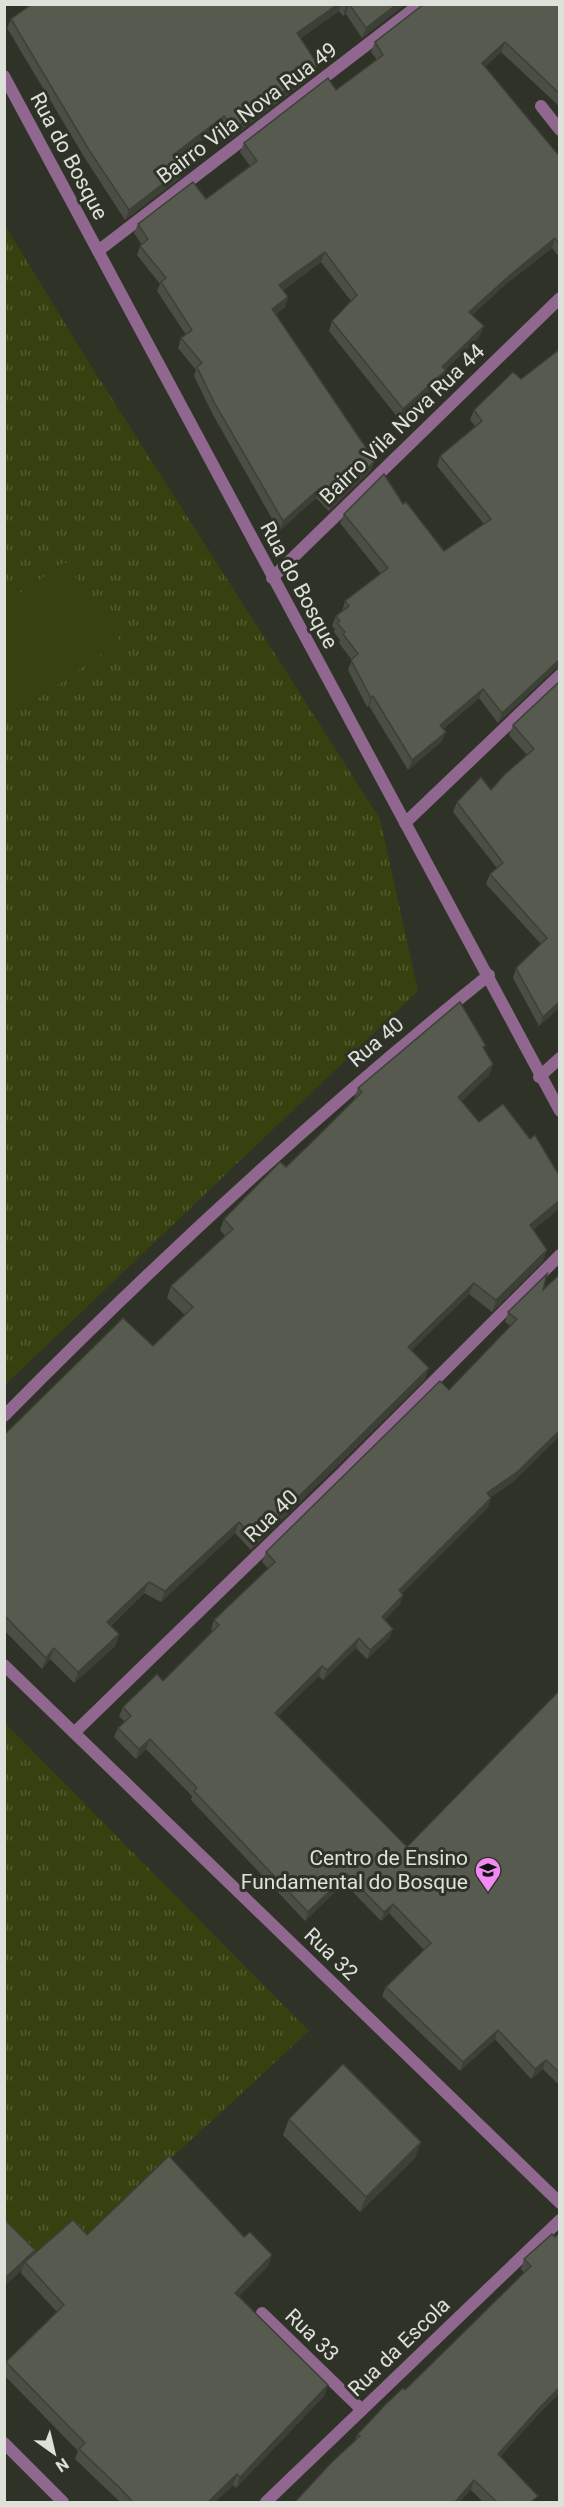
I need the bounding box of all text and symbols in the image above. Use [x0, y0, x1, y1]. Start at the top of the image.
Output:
street label: Bairro Vila Nova Rua 49 [152, 37, 342, 189]
street label: Rua do Bosque [25, 88, 113, 224]
street label: Bairro Vila Nova Rua 44 [315, 339, 489, 509]
street label: Rua do Bosque [255, 517, 343, 653]
street label: Rua 40 [343, 1012, 409, 1072]
street label: Rua 40 [239, 1485, 303, 1547]
place label: Centro de Ensino Fundamental do Bosque [241, 1846, 468, 1894]
school or university icon: Centro de Ensino Fundamental do Bosque [473, 1855, 503, 1893]
street label: Rua 32 [299, 1923, 363, 1985]
street label: Rua da Escola [343, 2293, 455, 2401]
street label: Rua 33 [280, 2304, 344, 2366]
north arrow [24, 2423, 84, 2483]
text: N [52, 2454, 72, 2476]

